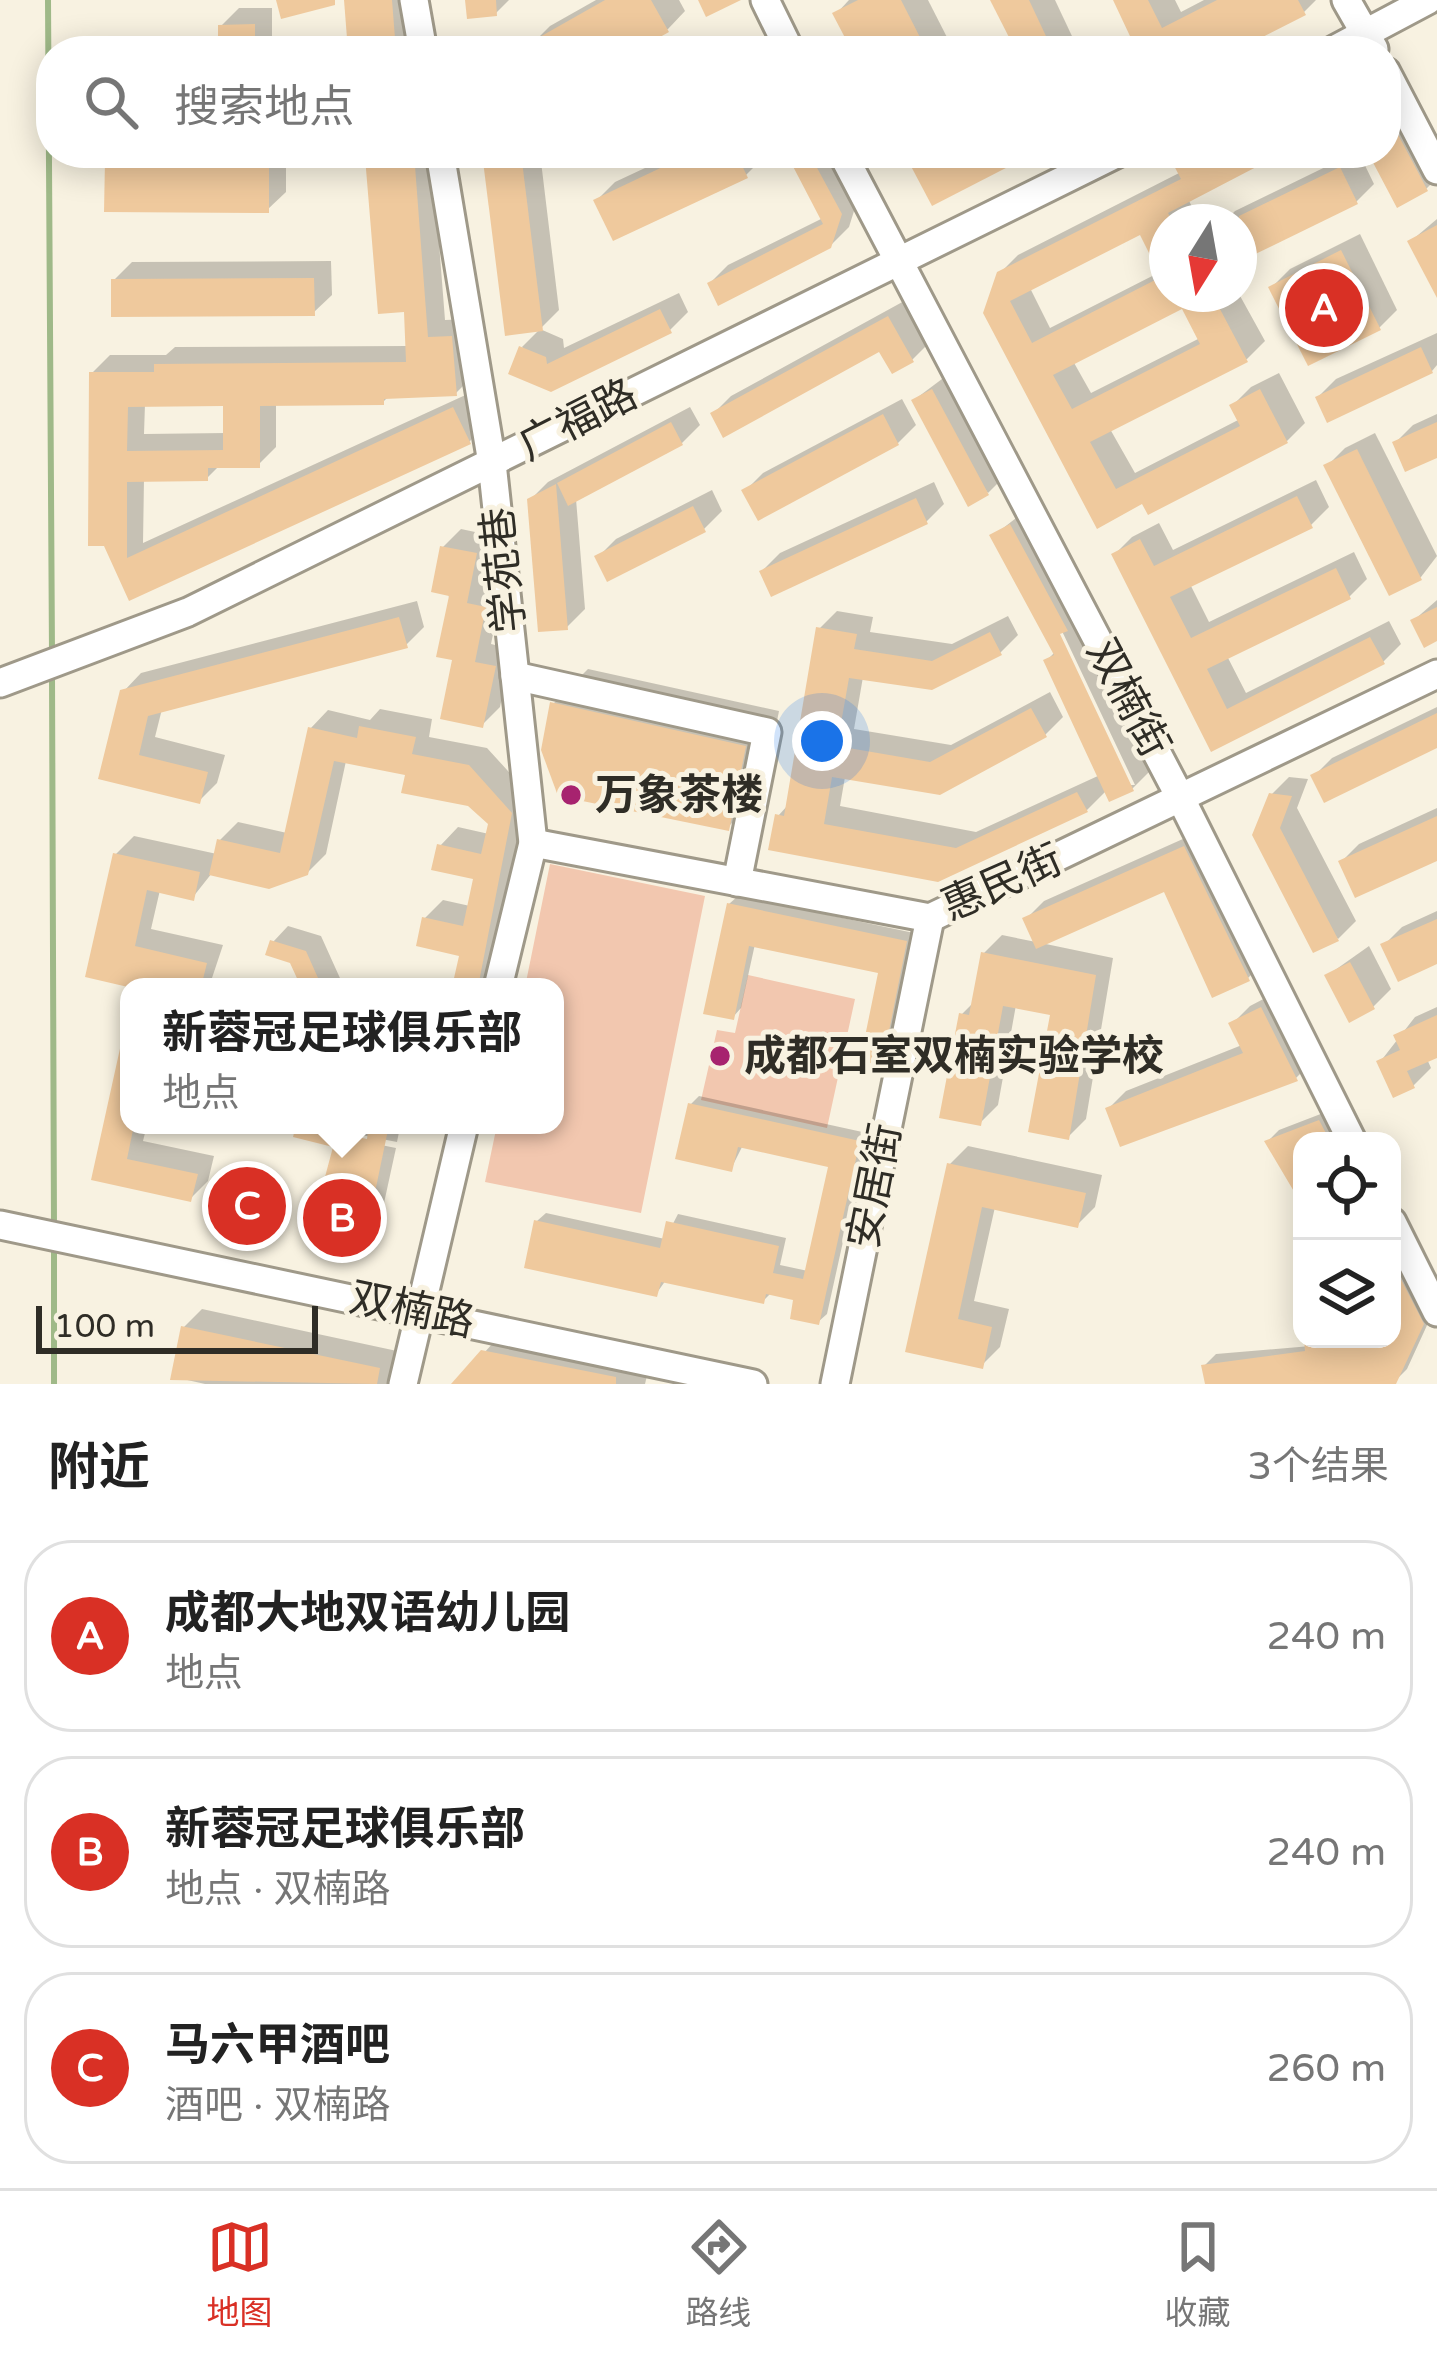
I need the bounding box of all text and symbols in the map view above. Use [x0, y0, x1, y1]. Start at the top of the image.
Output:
search box [36, 36, 1401, 168]
icon: search [78, 69, 144, 135]
text: 搜索地点 [174, 81, 354, 135]
north arrow [1149, 204, 1257, 312]
pin: A [1285, 263, 1363, 353]
street label: 广福路 [510, 369, 646, 471]
street label: 学苑巷 [472, 505, 536, 635]
street label: 双楠街 [1076, 630, 1180, 766]
your location [792, 711, 852, 771]
place label: 万象茶楼 [595, 770, 763, 821]
marker: 万象茶楼 [558, 782, 584, 808]
street label: 惠民街 [934, 834, 1070, 932]
popup [120, 978, 564, 1134]
text: 新蓉冠足球俱乐部 [162, 1007, 522, 1061]
place label: 成都石室双楠实验学校 [744, 1031, 1164, 1082]
marker: 成都石室双楠实验学校 [707, 1043, 733, 1069]
text: 地点 [162, 1070, 240, 1117]
street label: 安居街 [838, 1119, 912, 1253]
map controls [1293, 1132, 1401, 1348]
button: locate [1293, 1132, 1401, 1240]
pin: C [208, 1161, 286, 1251]
pin: B [303, 1173, 381, 1263]
button: layers [1293, 1240, 1401, 1348]
street label: 双楠路 [345, 1272, 479, 1348]
scale bar [36, 1300, 318, 1353]
text: 100 m [54, 1307, 155, 1346]
text: 附近 [48, 1437, 150, 1499]
text: 3个结果 [1248, 1443, 1389, 1490]
text: 成都大地双语幼儿园 [165, 1587, 570, 1641]
text: A [75, 1613, 105, 1660]
text: 240 m [1267, 1613, 1386, 1660]
text: 地点 [165, 1650, 243, 1697]
text: 新蓉冠足球俱乐部 [165, 1803, 525, 1857]
text: B [76, 1829, 104, 1876]
text: 240 m [1267, 1829, 1386, 1876]
text: 地点 · 双楠路 [165, 1866, 390, 1913]
text: 马六甲酒吧 [165, 2019, 390, 2073]
text: C [76, 2045, 104, 2092]
text: 260 m [1267, 2045, 1386, 2092]
text: 酒吧 · 双楠路 [165, 2082, 390, 2129]
tab: 地图 [207, 2214, 273, 2334]
tab: 路线 [686, 2214, 752, 2334]
tab: 收藏 [1165, 2214, 1231, 2334]

